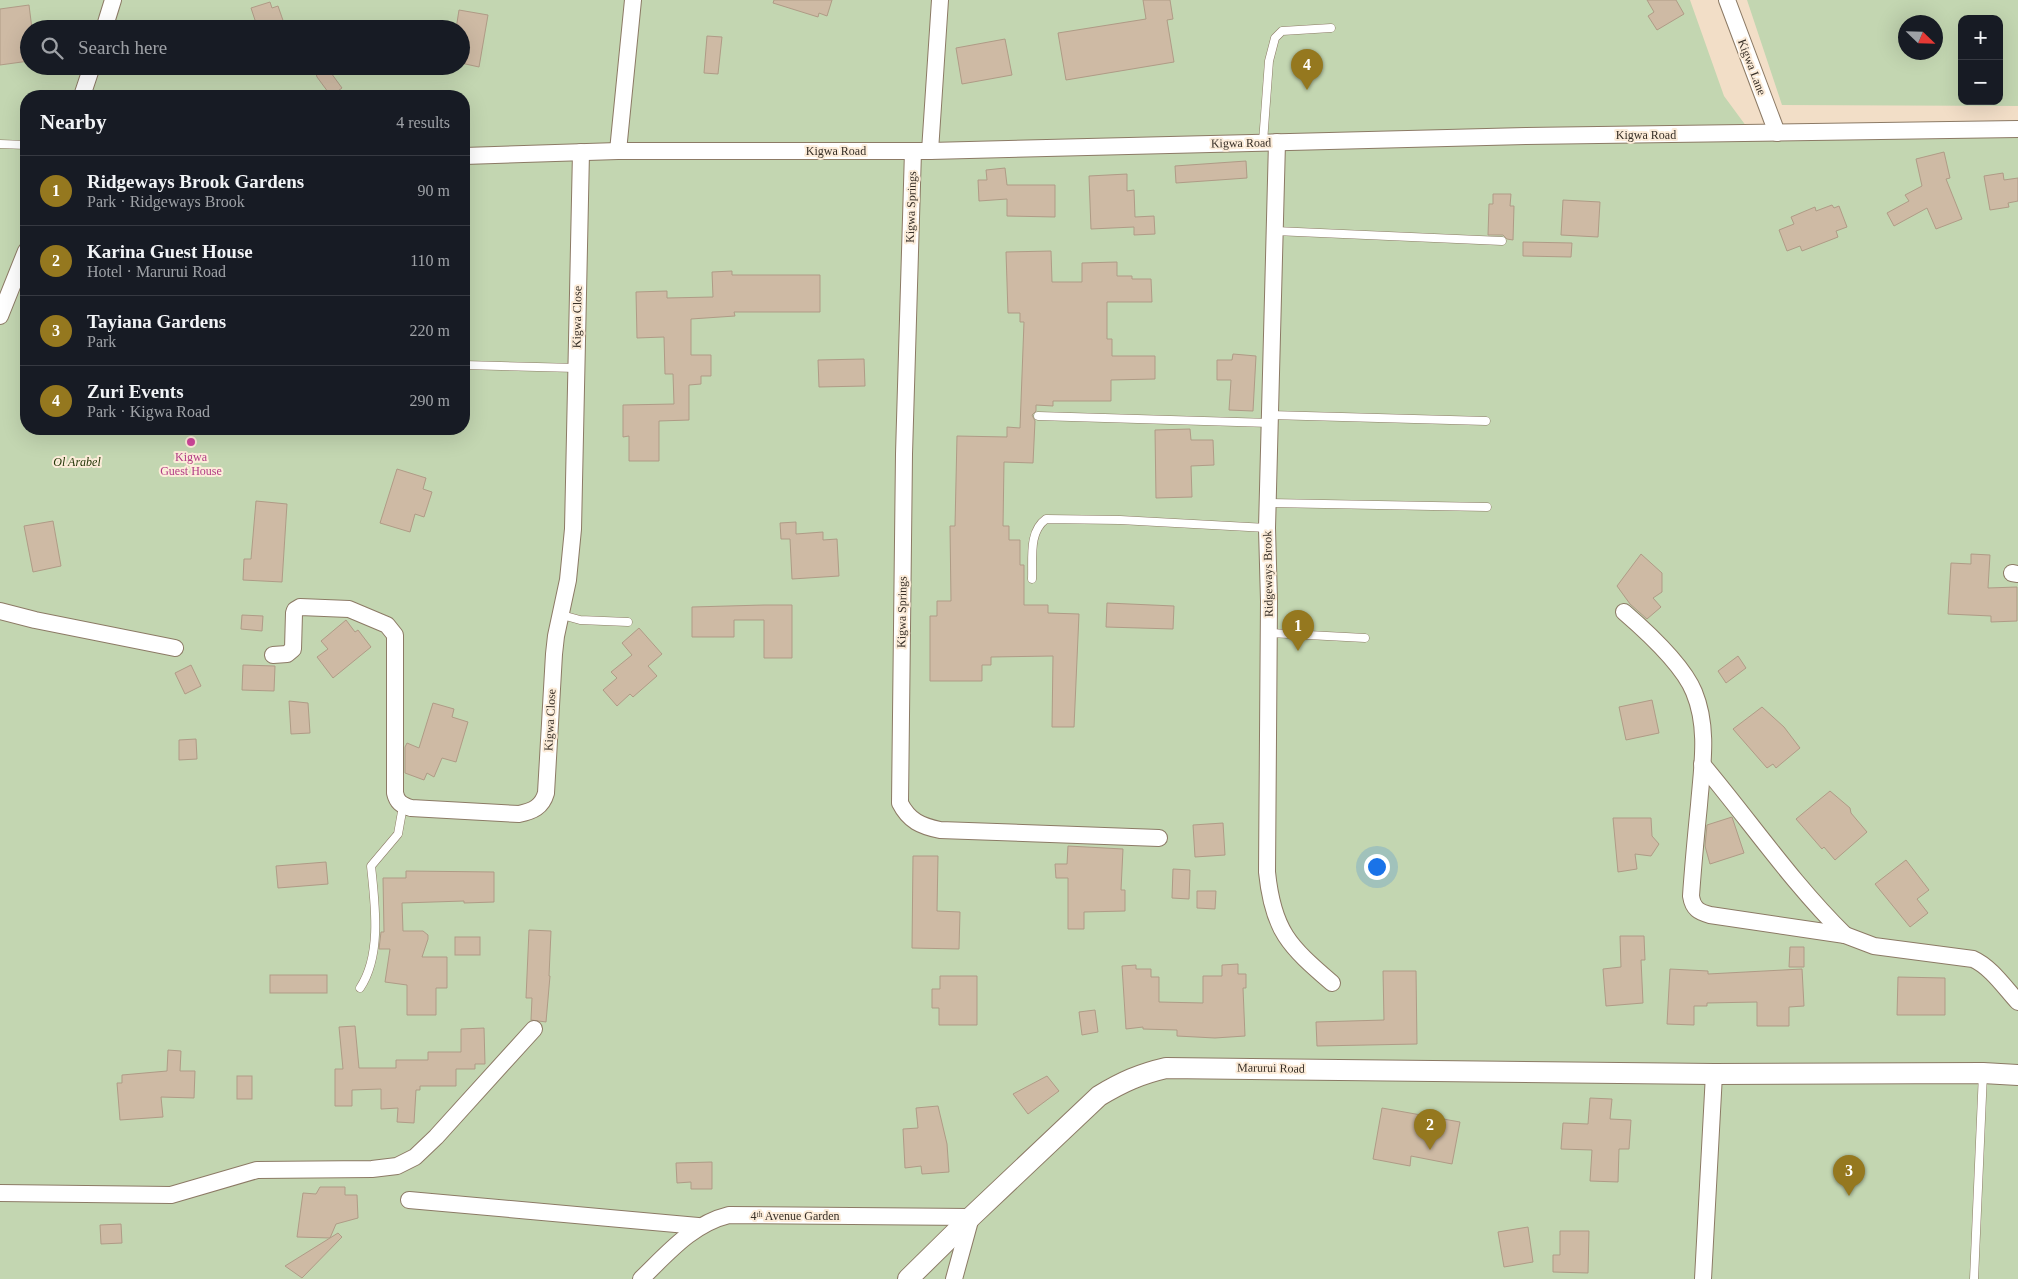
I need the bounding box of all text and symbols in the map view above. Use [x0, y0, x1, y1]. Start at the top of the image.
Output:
north arrow [1898, 15, 1943, 60]
map controls [1958, 15, 2003, 105]
button: + [1958, 15, 2003, 60]
search box [20, 20, 470, 75]
icon: search [38, 34, 66, 62]
text: Search here [78, 37, 167, 58]
street label: Kigwa Lane [1735, 37, 1769, 97]
pin: 4 [1291, 49, 1323, 90]
button: − [1958, 60, 2003, 105]
text: Nearby [40, 110, 107, 134]
text: 4 results [396, 114, 450, 131]
street label: Kigwa Road [1616, 128, 1676, 142]
street label: Kigwa Road [1211, 135, 1271, 151]
street label: Kigwa Road [806, 144, 866, 158]
text: Ridgeways Brook Gardens [87, 171, 304, 192]
street label: Kigwa Springs [903, 171, 919, 243]
text: 1 [52, 182, 60, 199]
text: 90 m [418, 182, 450, 199]
text: Park · Ridgeways Brook [87, 193, 245, 210]
text: Karina Guest House [87, 241, 253, 262]
text: 2 [52, 252, 60, 269]
text: 110 m [410, 252, 450, 269]
text: Hotel · Marurui Road [87, 263, 226, 280]
street label: Kigwa Close [569, 286, 585, 348]
text: Tayiana Gardens [87, 311, 226, 332]
text: 3 [52, 322, 60, 339]
text: 220 m [410, 322, 450, 339]
text: Park [87, 333, 116, 350]
text: Zuri Events [87, 381, 184, 402]
text: 4 [52, 392, 60, 409]
text: 290 m [410, 392, 450, 409]
text: Park · Kigwa Road [87, 403, 210, 420]
marker: Kigwa Guest House [185, 436, 197, 448]
place label: Kigwa Guest House [160, 450, 222, 478]
park label: Ol Arabel [53, 455, 101, 469]
street label: Ridgeways Brook [1260, 531, 1276, 617]
street label: Kigwa Springs [894, 576, 910, 648]
pin: 1 [1282, 610, 1314, 651]
street label: Kigwa Close [541, 689, 559, 751]
your location [1364, 854, 1390, 880]
street label: Marurui Road [1237, 1060, 1305, 1076]
pin: 2 [1414, 1109, 1446, 1150]
pin: 3 [1833, 1155, 1865, 1196]
street label: 4ᵗʰ Avenue Garden [750, 1209, 840, 1223]

